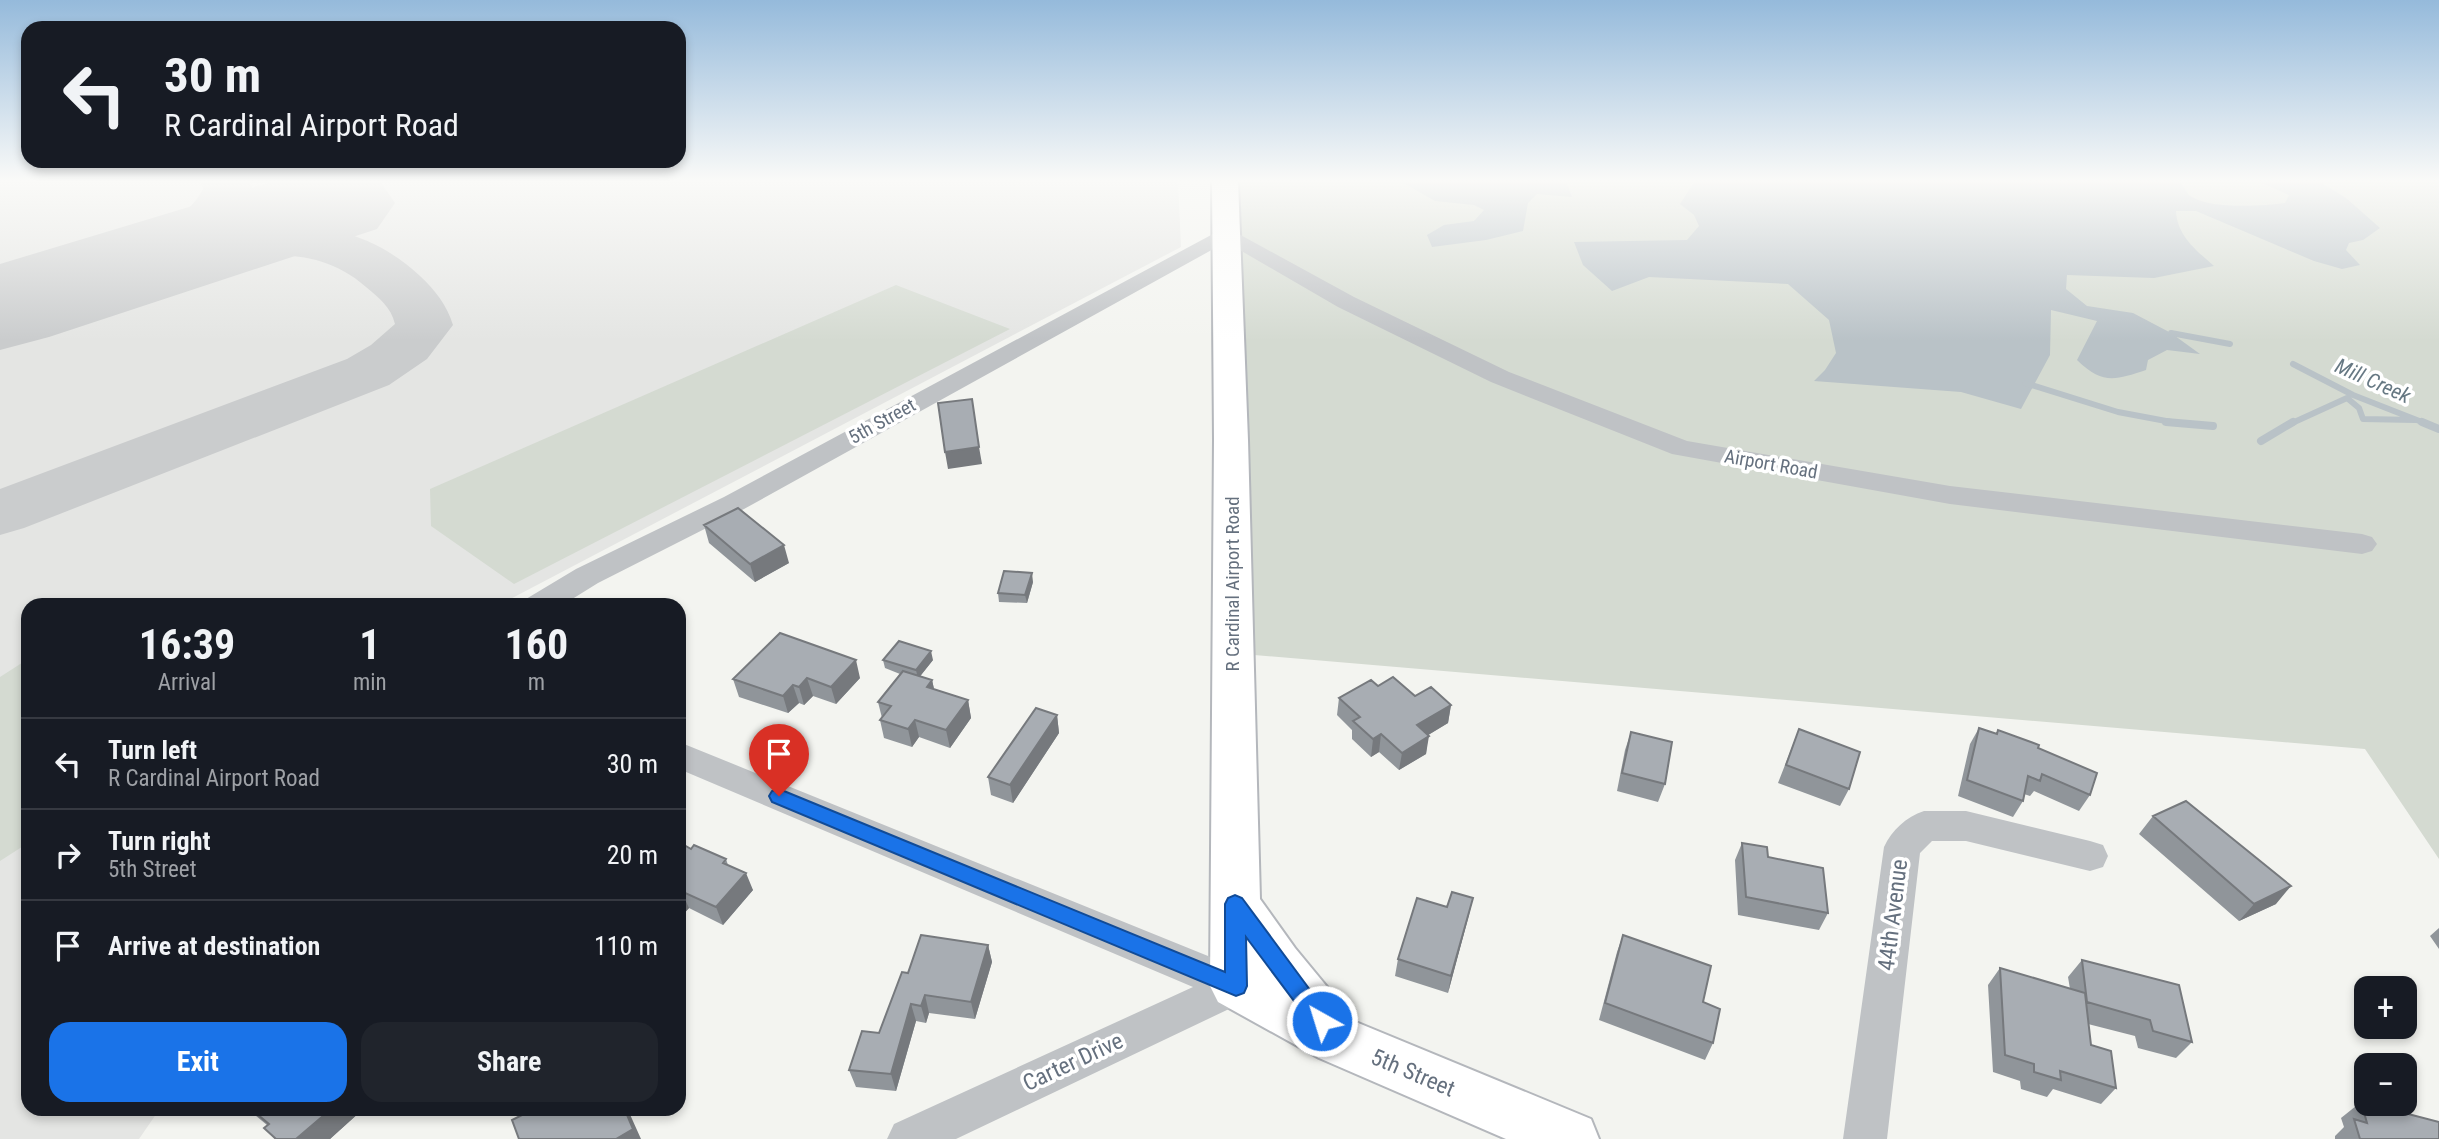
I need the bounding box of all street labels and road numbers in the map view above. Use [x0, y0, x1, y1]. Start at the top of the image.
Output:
street label: 5th Street [844, 393, 920, 449]
street label: Airport Road [1723, 444, 1819, 484]
street label: R Cardinal Airport Road [1221, 496, 1244, 672]
street label: 44th Avenue [1873, 858, 1913, 972]
street label: Carter Drive [1019, 1027, 1127, 1097]
street label: 5th Street [1367, 1043, 1459, 1103]

